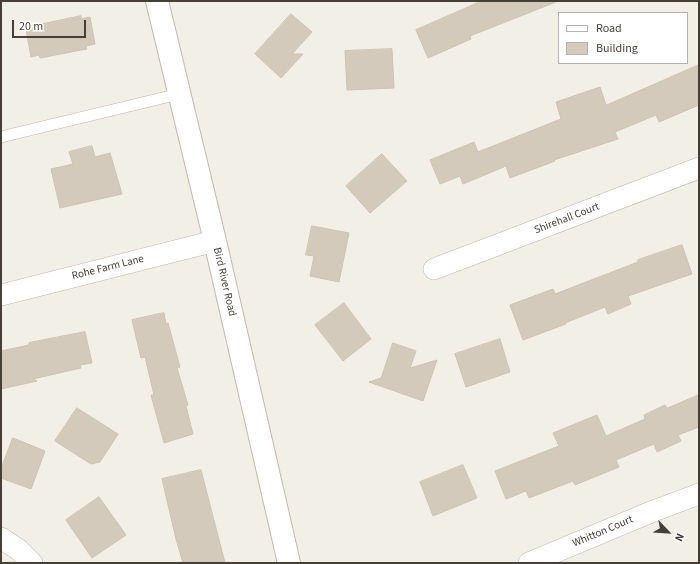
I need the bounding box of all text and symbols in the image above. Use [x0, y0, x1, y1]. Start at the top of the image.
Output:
scale bar [14, 12, 88, 38]
legend [558, 12, 688, 64]
text: 20 m [19, 18, 43, 35]
text: Road [596, 20, 622, 37]
text: Building [596, 40, 638, 57]
street label: Shirehall Court [533, 201, 601, 237]
street label: Bird River Road [210, 246, 238, 318]
street label: Rohe Farm Lane [71, 253, 145, 283]
north arrow [648, 512, 688, 552]
street label: Whitton Court [571, 513, 635, 551]
text: N [671, 531, 688, 544]

